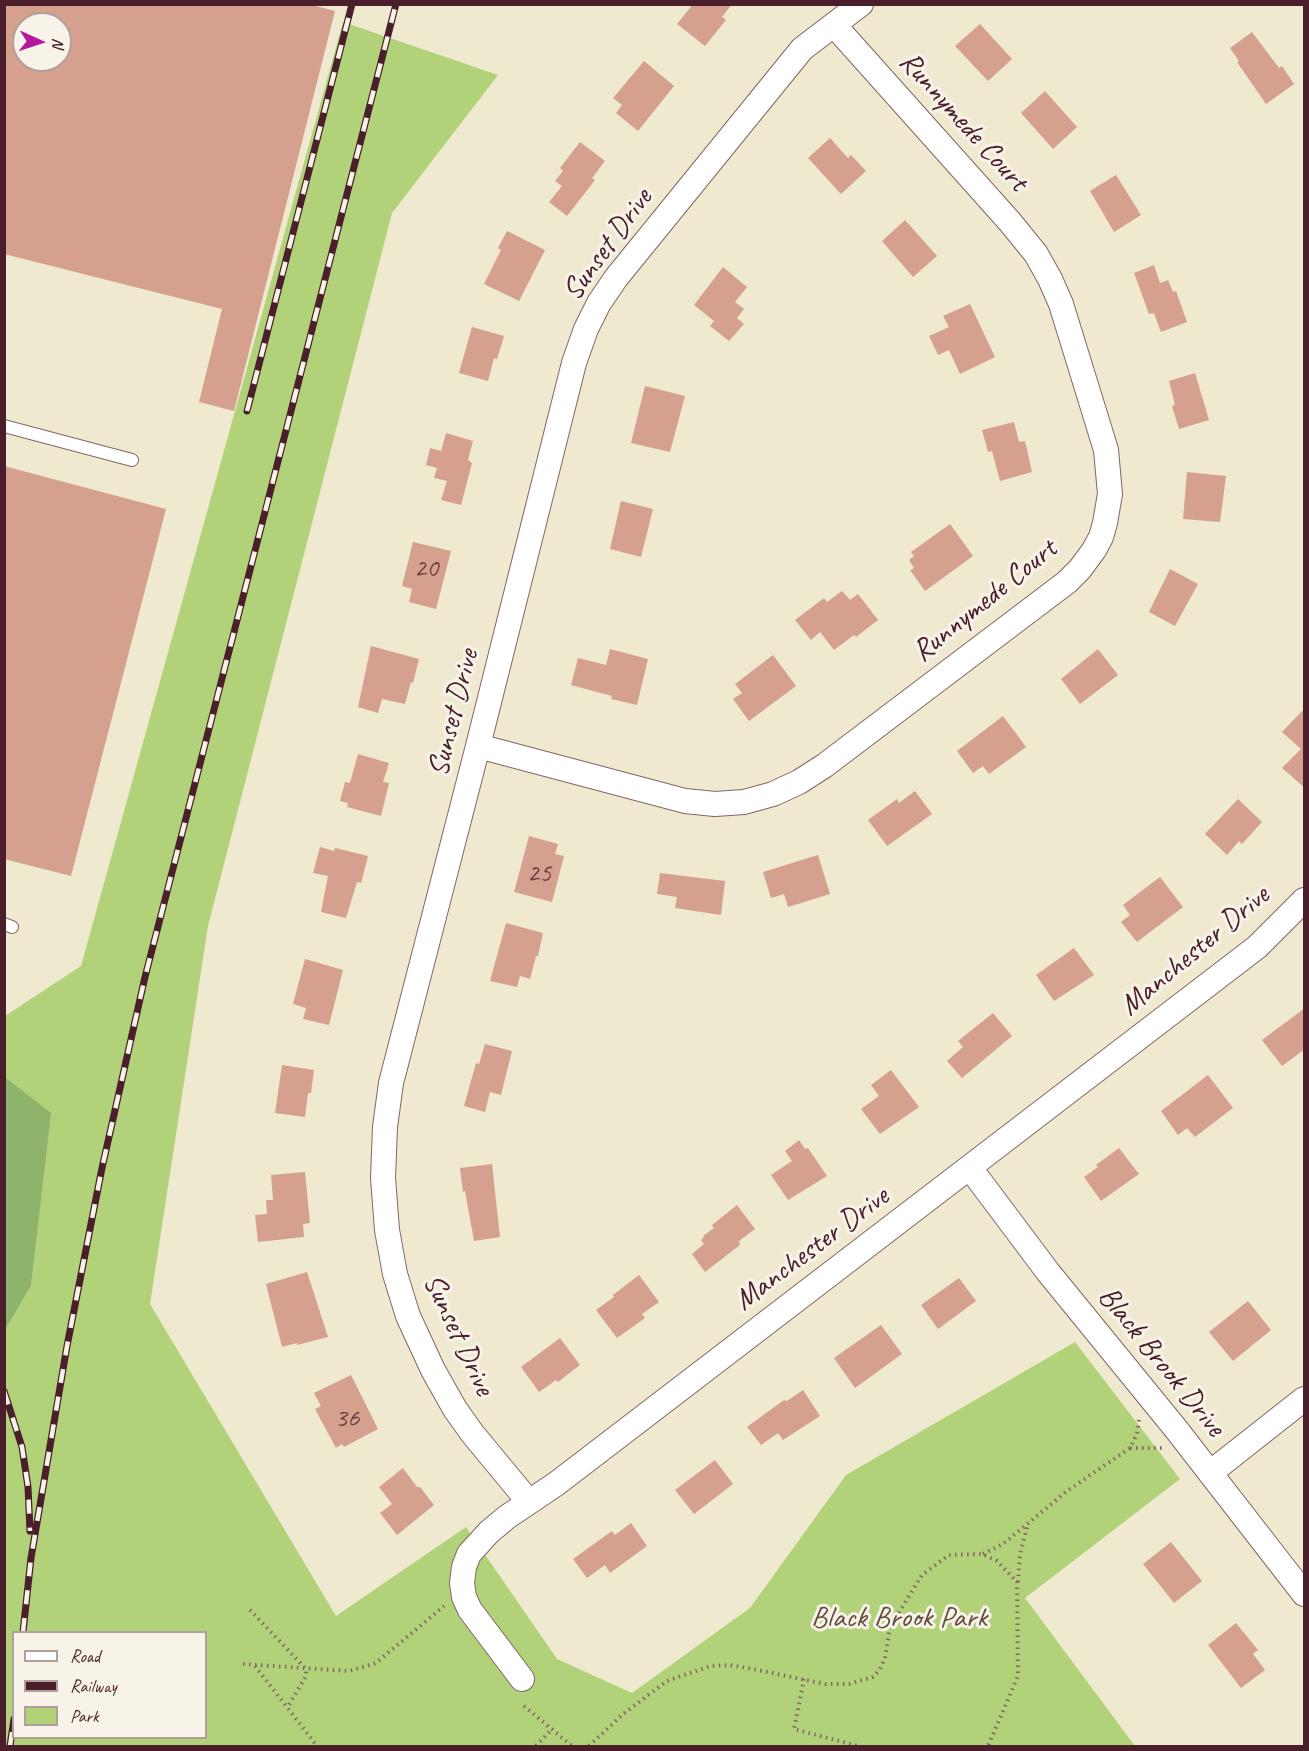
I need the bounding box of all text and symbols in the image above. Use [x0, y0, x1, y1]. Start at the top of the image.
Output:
north arrow [12, 12, 72, 72]
text: N [48, 37, 68, 48]
street label: Runnymede Court [891, 45, 1035, 199]
street label: Sunset Drive [555, 182, 661, 308]
street label: Runnymede Court [905, 532, 1065, 670]
house number: 20 [414, 553, 438, 585]
street label: Sunset Drive [421, 646, 487, 780]
house number: 25 [527, 858, 551, 890]
street label: Manchester Drive [1113, 878, 1277, 1024]
street label: Manchester Drive [728, 1179, 896, 1319]
street label: Sunset Drive [414, 1269, 502, 1401]
street label: Black Brook Drive [1090, 1280, 1232, 1444]
house number: 36 [335, 1403, 359, 1435]
park label: Black Brook Park [811, 1600, 987, 1636]
legend [12, 1631, 207, 1739]
text: Road [70, 1645, 100, 1667]
text: Railway [70, 1675, 117, 1697]
text: Park [70, 1705, 99, 1727]

